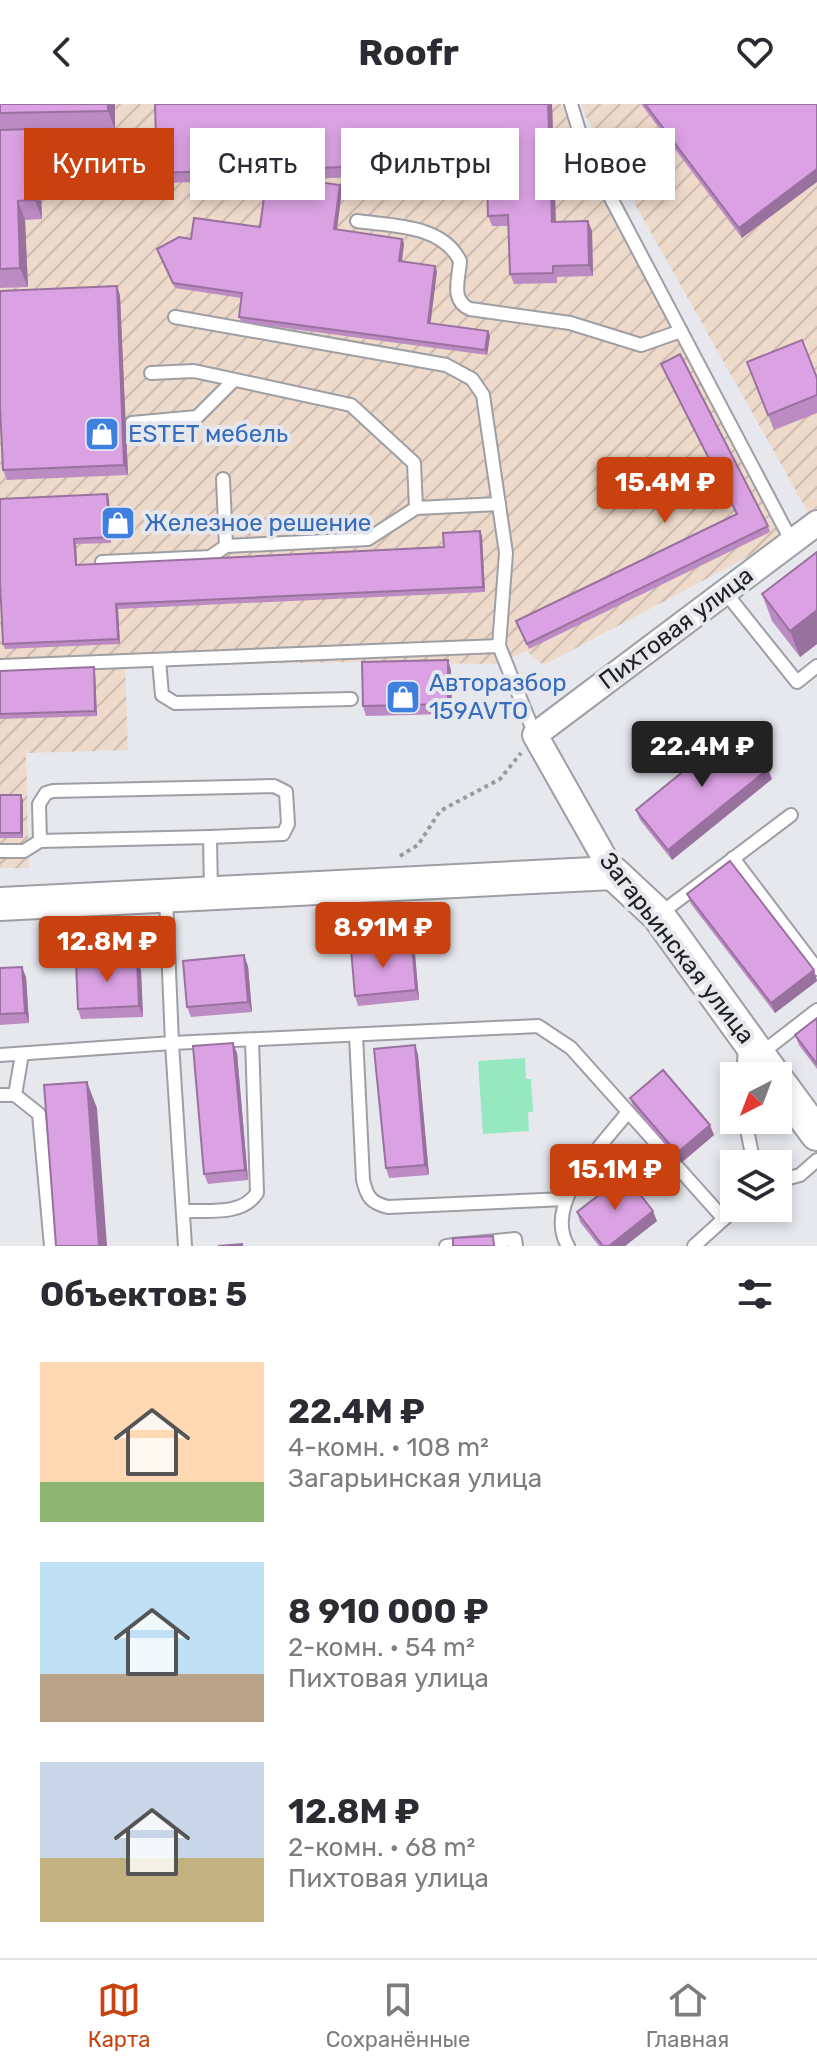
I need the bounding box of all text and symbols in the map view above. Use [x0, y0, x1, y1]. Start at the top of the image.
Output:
icon: back [40, 30, 84, 74]
icon: heart [733, 30, 777, 74]
text: Roofr [358, 31, 459, 74]
chip: Купить [24, 128, 174, 200]
chip: Снять [190, 128, 325, 200]
chip: Фильтры [341, 128, 519, 200]
chip: Новое [535, 128, 675, 200]
shop icon: ESTET мебель [83, 415, 121, 453]
place label: ESTET мебель [128, 420, 288, 448]
pin: 15.4M ₽ [591, 457, 739, 525]
text: 15.4M ₽ [615, 467, 715, 498]
shop icon: Железное решение [99, 504, 137, 542]
place label: Железное решение [144, 509, 371, 537]
street label: Пихтовая улица [594, 561, 758, 695]
place label: Авторазбор 159AVTO [429, 669, 566, 725]
shop icon: Авторазбор 159AVTO [384, 678, 422, 716]
pin: 22.4M ₽ [628, 721, 776, 789]
text: 22.4M ₽ [650, 731, 754, 762]
street label: Загарьинская улица [594, 847, 760, 1049]
pin: 8.91M ₽ [309, 902, 457, 970]
text: 8.91M ₽ [333, 912, 433, 943]
pin: 12.8M ₽ [33, 916, 181, 984]
text: 12.8M ₽ [57, 926, 157, 957]
north arrow [720, 1062, 792, 1134]
map controls [720, 1062, 792, 1222]
pin: 15.1M ₽ [541, 1144, 689, 1212]
button: layers [720, 1150, 792, 1222]
text: 15.1M ₽ [568, 1154, 662, 1185]
icon: filters [733, 1272, 777, 1316]
text: Объектов: 5 [40, 1274, 247, 1315]
text: 22.4M ₽ [288, 1391, 425, 1432]
icon: home [104, 1394, 200, 1490]
text: 4-комн. · 108 m² [288, 1432, 489, 1463]
text: Загарьинская улица [288, 1463, 542, 1494]
text: 8 910 000 ₽ [288, 1591, 488, 1632]
icon: home [104, 1594, 200, 1690]
text: 2-комн. · 54 m² [288, 1632, 475, 1663]
text: Пихтовая улица [288, 1663, 489, 1694]
text: 12.8M ₽ [288, 1791, 419, 1832]
icon: home [104, 1794, 200, 1890]
text: 2-комн. · 68 m² [288, 1832, 475, 1863]
text: Пихтовая улица [288, 1863, 489, 1894]
tab: Карта [88, 1978, 150, 2053]
tab: Сохранённые [326, 1978, 470, 2053]
tab: Главная [646, 1978, 729, 2053]

